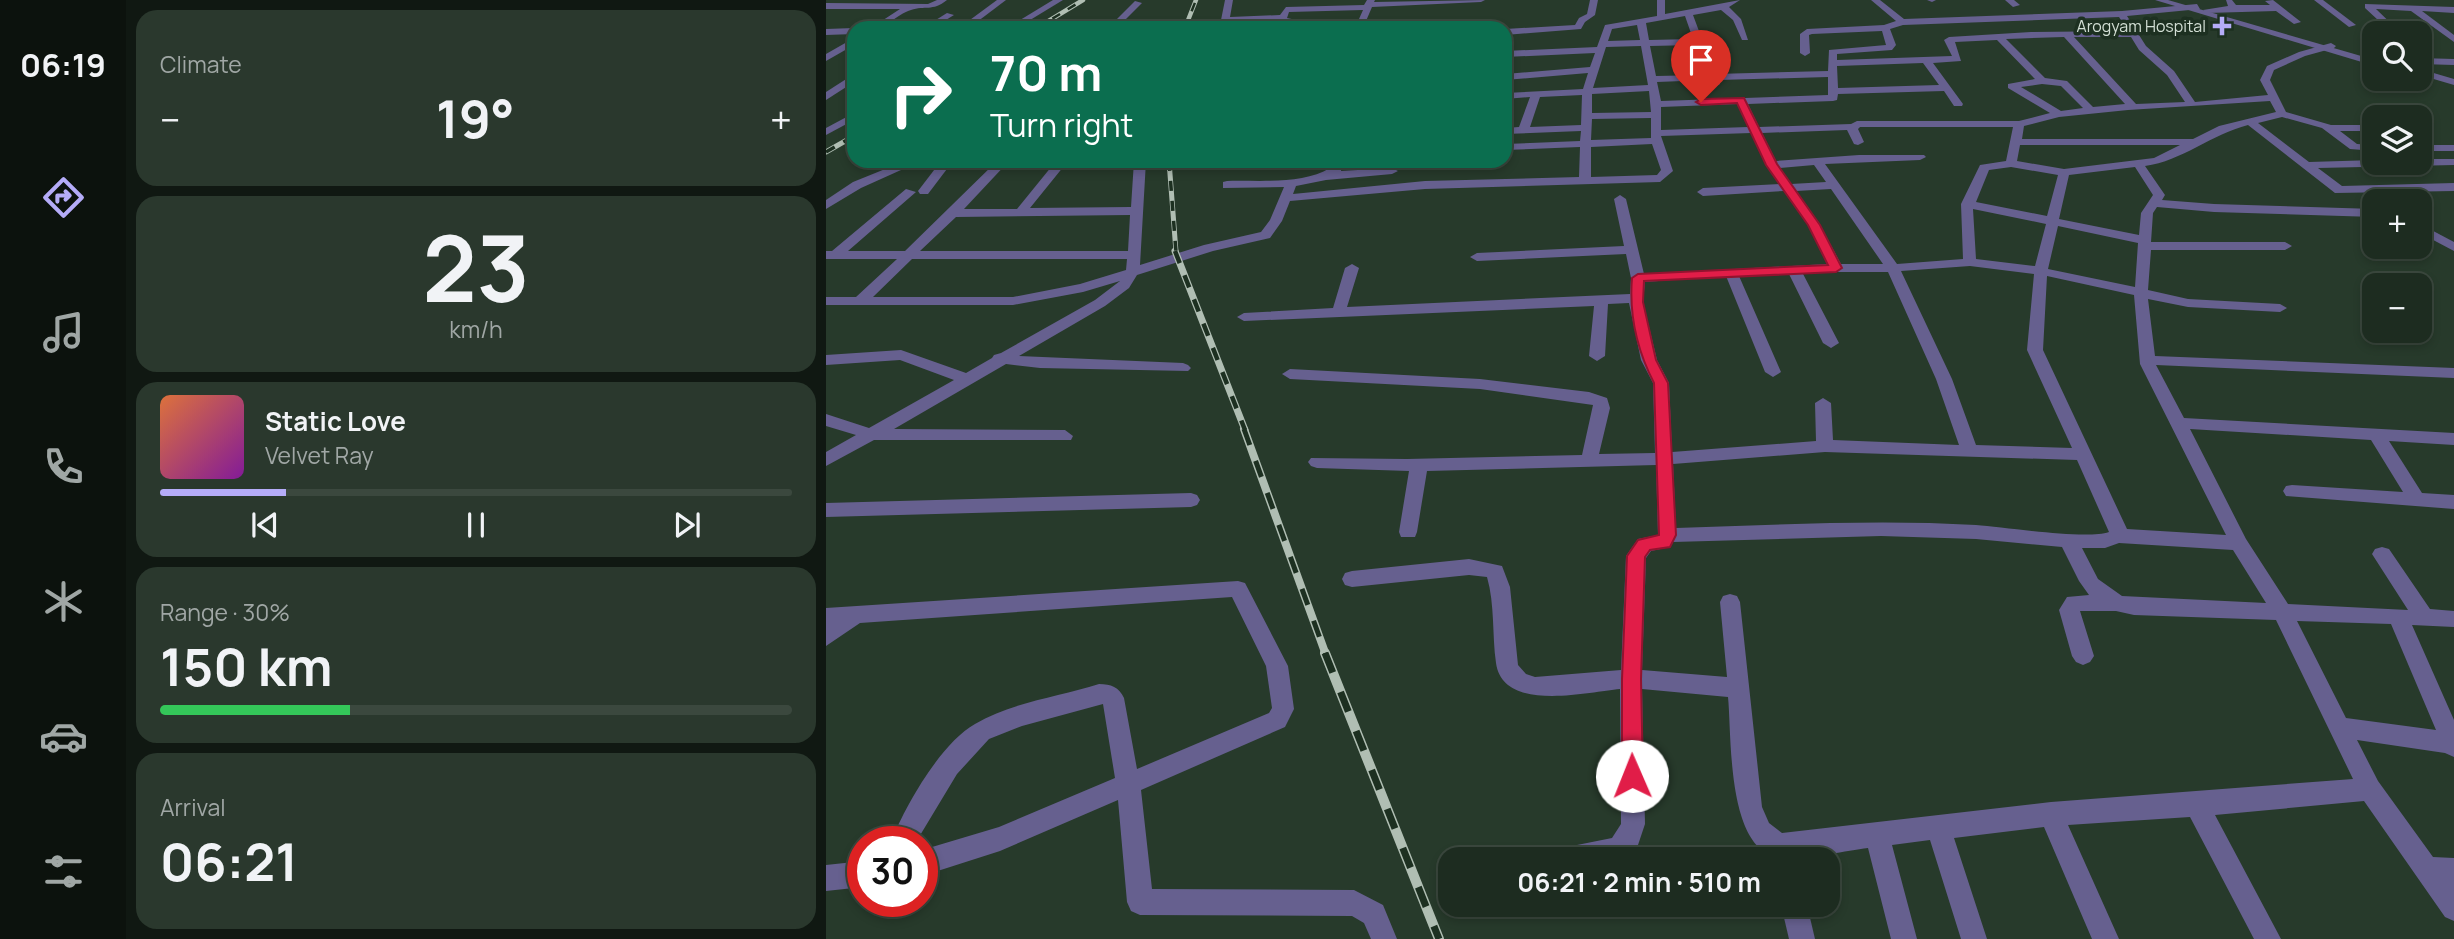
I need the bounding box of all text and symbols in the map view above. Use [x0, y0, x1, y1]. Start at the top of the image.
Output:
place label: Arogyam Hospital [2077, 15, 2206, 37]
marker: Arogyam Hospital [2212, 16, 2232, 36]
map controls [2362, 21, 2432, 343]
button: search [2362, 21, 2432, 91]
pin [1671, 30, 1731, 102]
text: 70 m [990, 39, 1102, 106]
icon: arrive [1682, 41, 1720, 79]
text: 06:19 [20, 43, 106, 87]
text: Climate [160, 48, 242, 80]
icon: right [875, 49, 966, 140]
text: 19° [436, 83, 515, 154]
text: − [160, 93, 181, 145]
text: + [770, 93, 792, 145]
text: Turn right [990, 103, 1133, 147]
button: layers [2362, 105, 2432, 175]
icon: directions [39, 173, 88, 222]
button: + [2362, 189, 2432, 259]
text: 23 [422, 205, 530, 329]
button: − [2362, 273, 2432, 343]
icon: music [39, 308, 88, 357]
text: km/h [449, 313, 503, 345]
text: Static Love [265, 403, 406, 439]
text: Velvet Ray [265, 439, 374, 471]
icon: phone [39, 442, 88, 491]
icon: previous [246, 506, 284, 544]
icon: pause [457, 506, 495, 544]
icon: next [668, 506, 706, 544]
icon: climate [39, 577, 88, 626]
text: Range · 30% [160, 596, 290, 628]
text: 150 km [160, 631, 333, 702]
icon: car [39, 712, 88, 761]
position arrow [1595, 739, 1669, 813]
text: Arrival [160, 791, 226, 823]
text: 06:21 [160, 826, 298, 897]
speed limit sign: 30 [847, 826, 938, 917]
icon: filters [39, 847, 88, 896]
text: 06:21 · 2 min · 510 m [1517, 864, 1761, 900]

